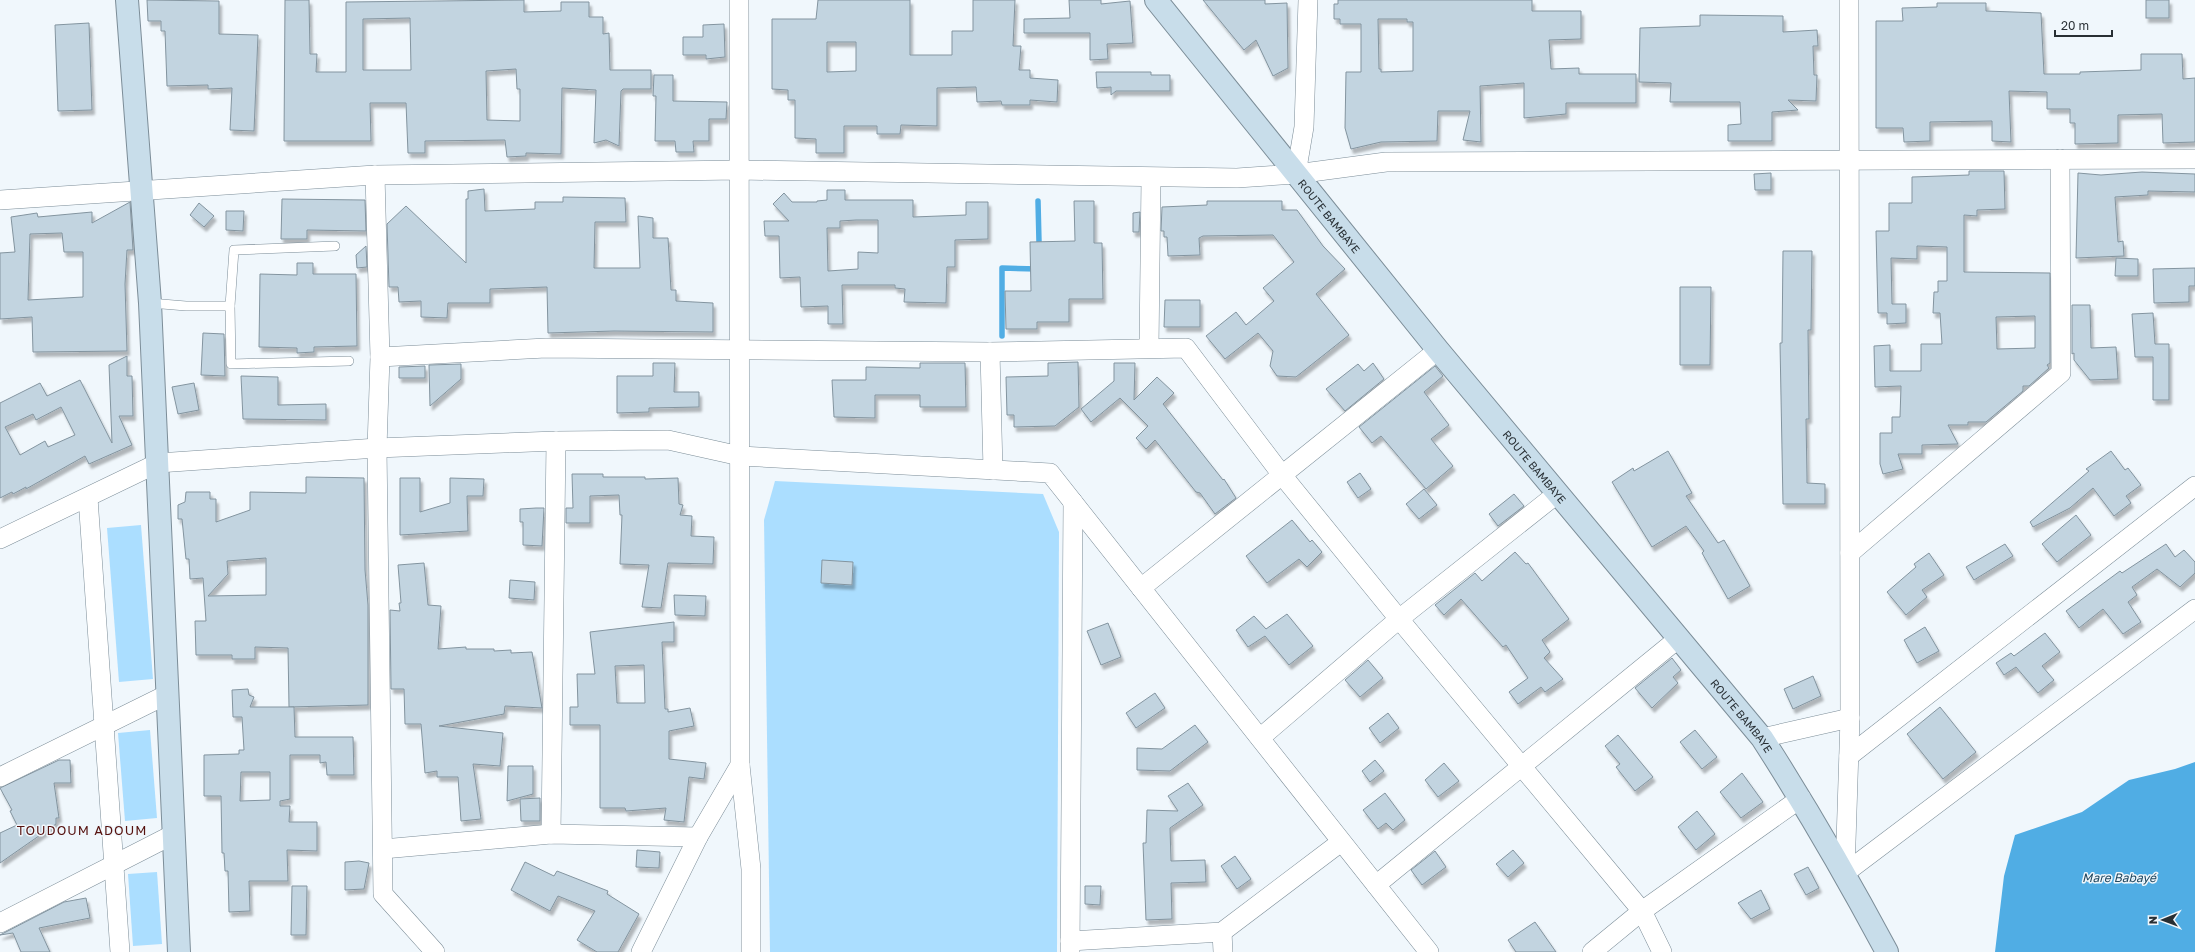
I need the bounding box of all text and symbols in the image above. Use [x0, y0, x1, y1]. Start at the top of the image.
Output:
scale bar [2055, 12, 2112, 38]
text: 20 m [2061, 18, 2089, 33]
street label: ROUTE BAMBAYE [1296, 176, 1364, 255]
street label: ROUTE BAMBAYE [1501, 427, 1570, 506]
street label: ROUTE BAMBAYE [1709, 676, 1776, 755]
district label: TOUDOUM ADOUM [17, 822, 147, 838]
water label: Mare Babayé [2082, 870, 2157, 885]
north arrow [2143, 900, 2183, 940]
text: N [2146, 916, 2159, 924]

